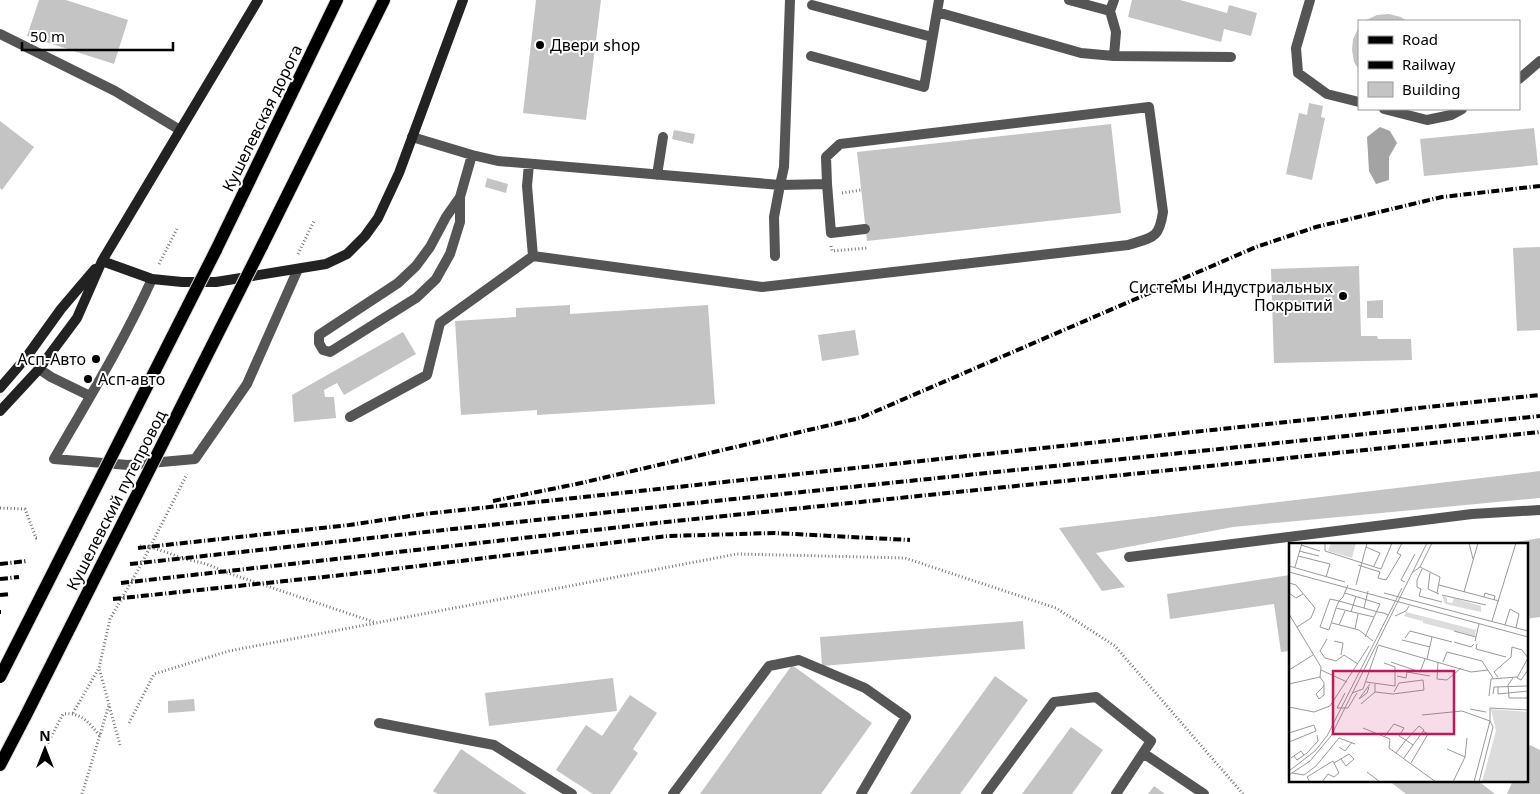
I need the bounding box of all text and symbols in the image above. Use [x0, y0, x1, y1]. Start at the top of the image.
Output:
scale bar [22, 20, 174, 52]
legend [1358, 20, 1520, 110]
text: 50 m [30, 26, 65, 46]
text: Road [1402, 29, 1438, 49]
place label: Двери shop [550, 34, 640, 56]
marker: Двери shop [534, 39, 546, 51]
street label: Кушелевская дорога [217, 41, 307, 195]
text: Railway [1402, 54, 1456, 74]
text: Building [1402, 79, 1460, 99]
place label: Системы Индустриальных Покрытий [1129, 276, 1334, 316]
marker: Системы Индустриальных Покрытий [1337, 290, 1349, 302]
place label: Асп-Авто [17, 348, 86, 370]
marker: Асп-Авто [90, 353, 102, 365]
place label: Асп-авто [98, 368, 165, 390]
marker: Асп-авто [82, 373, 94, 385]
street label: Кушелевский путепровод [61, 406, 171, 594]
inset map [1289, 543, 1528, 782]
north arrow [20, 724, 70, 774]
text: N [39, 726, 51, 745]

